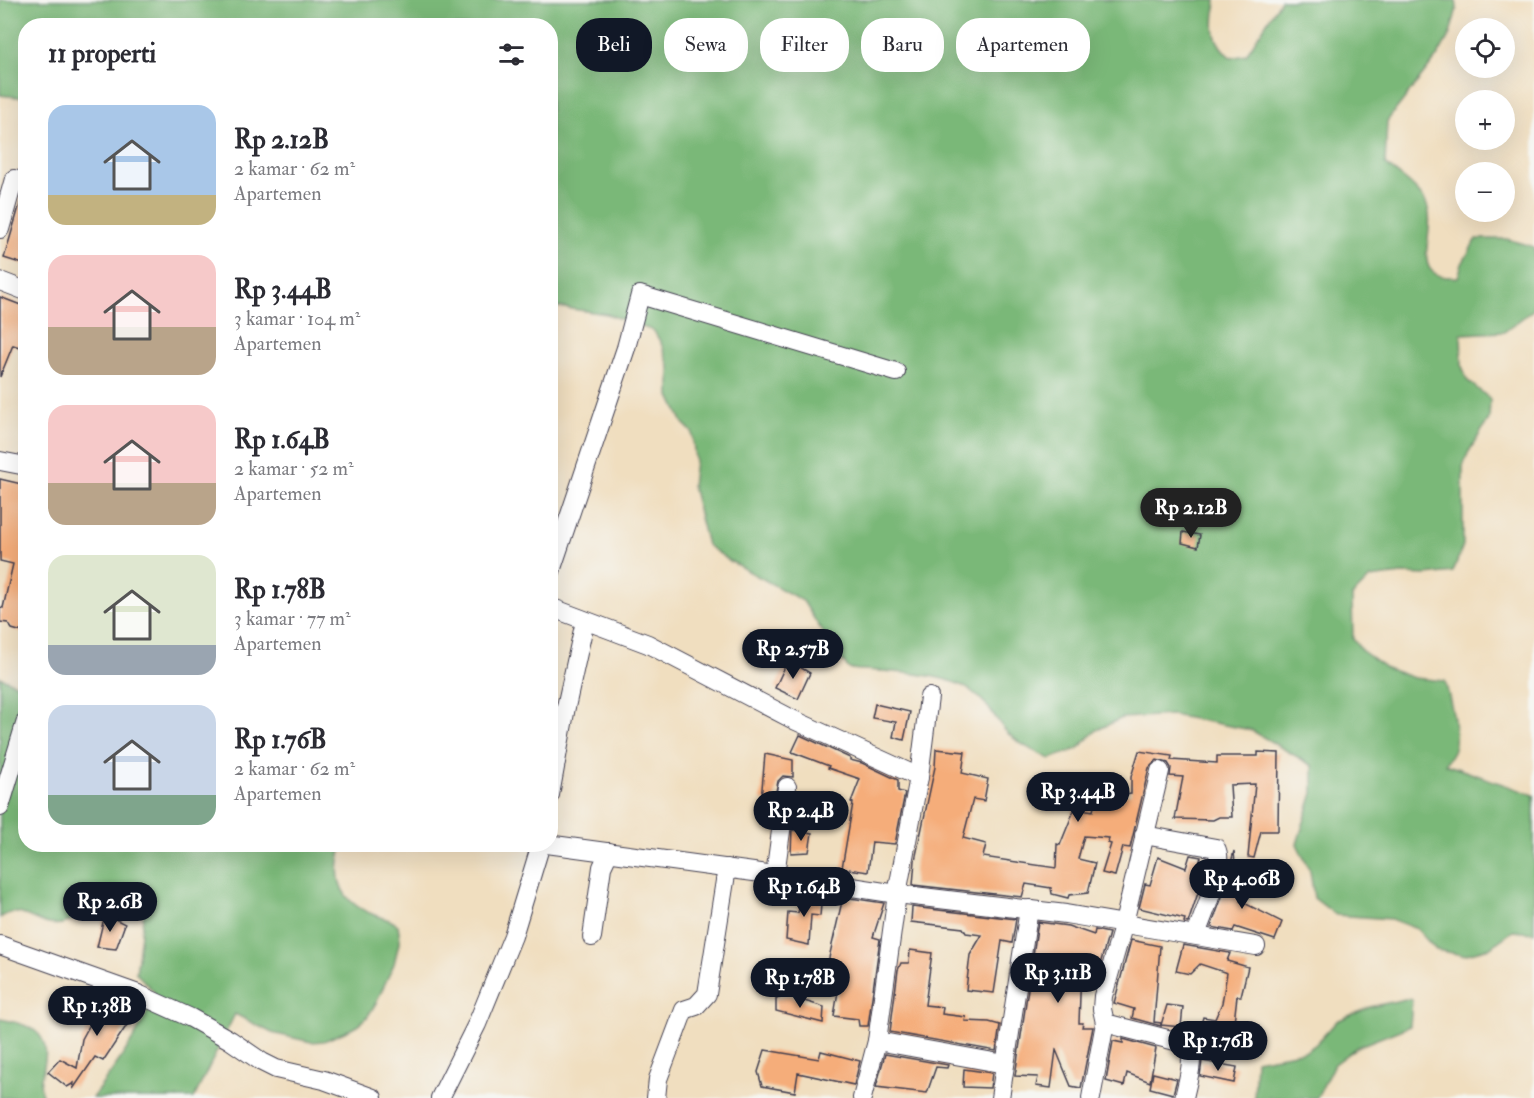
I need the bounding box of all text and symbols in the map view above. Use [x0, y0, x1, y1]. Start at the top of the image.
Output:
chip: Beli [576, 18, 652, 72]
chip: Sewa [664, 18, 748, 72]
chip: Filter [760, 18, 849, 72]
chip: Baru [861, 18, 944, 72]
chip: Apartemen [956, 18, 1090, 72]
map controls [1455, 18, 1515, 222]
button: locate [1455, 18, 1515, 78]
text: 11 properti [48, 38, 156, 70]
icon: filters [495, 38, 528, 71]
button: + [1455, 90, 1515, 150]
text: Rp 2.12B [234, 124, 329, 156]
icon: home [96, 129, 168, 201]
text: 2 kamar · 62 m² [234, 156, 355, 181]
button: − [1455, 162, 1515, 222]
text: Apartemen [234, 181, 321, 206]
text: Rp 3.44B [234, 274, 332, 306]
icon: home [96, 279, 168, 351]
text: 3 kamar · 104 m² [234, 306, 360, 331]
text: Apartemen [234, 331, 321, 356]
text: Rp 1.64B [234, 424, 330, 456]
icon: home [96, 429, 168, 501]
text: 2 kamar · 52 m² [234, 456, 354, 481]
text: Apartemen [234, 481, 321, 506]
pin: Rp 2.12B [1129, 488, 1253, 539]
text: Rp 2.12B [1154, 495, 1228, 520]
text: Rp 1.78B [234, 574, 326, 606]
icon: home [96, 579, 168, 651]
text: 3 kamar · 77 m² [234, 606, 351, 631]
pin: Rp 2.57B [731, 629, 855, 680]
text: Apartemen [234, 631, 321, 656]
text: Rp 2.57B [756, 636, 830, 661]
text: Rp 1.76B [234, 724, 327, 756]
icon: home [96, 729, 168, 801]
text: 2 kamar · 62 m² [234, 756, 355, 781]
pin: Rp 3.44B [1016, 772, 1140, 823]
text: Rp 3.44B [1040, 779, 1116, 804]
text: Apartemen [234, 781, 321, 806]
pin: Rp 2.4B [746, 791, 856, 842]
text: Rp 2.4B [768, 798, 834, 823]
pin: Rp 4.06B [1180, 859, 1304, 910]
text: Rp 4.06B [1203, 866, 1281, 891]
pin: Rp 1.64B [742, 867, 866, 918]
text: Rp 1.64B [767, 874, 841, 899]
pin: Rp 2.6B [55, 882, 165, 933]
text: Rp 2.6B [77, 889, 143, 914]
pin: Rp 3.11B [996, 953, 1120, 1004]
pin: Rp 1.78B [738, 958, 862, 1009]
text: Rp 3.11B [1024, 960, 1092, 985]
text: Rp 1.78B [765, 965, 835, 990]
pin: Rp 1.38B [35, 986, 159, 1037]
text: Rp 1.38B [62, 993, 132, 1018]
pin: Rp 1.76B [1156, 1021, 1280, 1072]
text: Rp 1.76B [1182, 1028, 1254, 1053]

